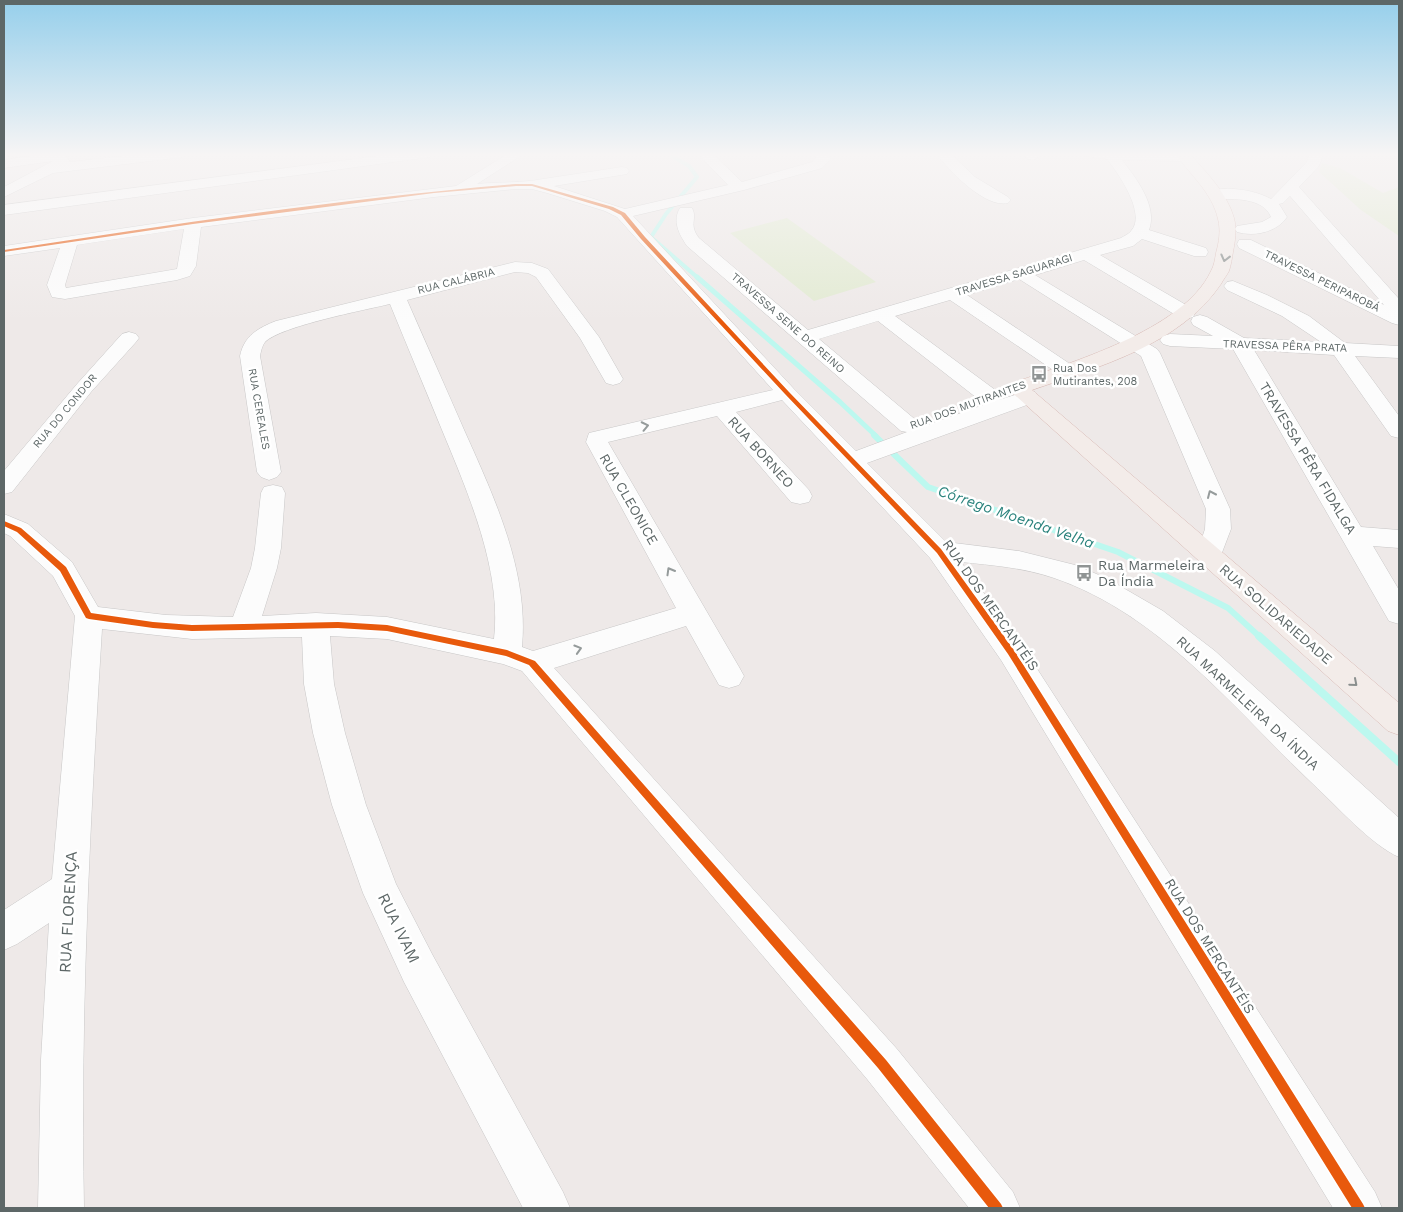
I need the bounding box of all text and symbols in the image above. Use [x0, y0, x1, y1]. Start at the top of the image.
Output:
street label: TRAVESSA PERIPAROBÁ [1262, 246, 1382, 315]
street label: TRAVESSA SAGUARAGI [954, 251, 1074, 299]
one-way arrow [1220, 253, 1231, 262]
street label: RUA CALÁBRIA [416, 264, 496, 297]
street label: TRAVESSA SENE DO REINO [729, 270, 847, 376]
street label: TRAVESSA PÊRA PRATA [1223, 336, 1347, 355]
place label: Rua Dos Mutirantes, 208 [1053, 362, 1138, 388]
bus stop icon: Rua Dos Mutirantes, 208 [1029, 364, 1049, 384]
street label: RUA CEREALES [245, 367, 273, 451]
street label: RUA DO CONDOR [30, 371, 100, 451]
street label: RUA DOS MUTIRANTES [908, 378, 1028, 432]
street label: TRAVESSA PÊRA FIDALGA [1256, 379, 1360, 537]
street label: RUA BORNEO [725, 413, 797, 491]
one-way arrow [640, 421, 649, 432]
street label: RUA CLEONICE [596, 451, 662, 547]
water label: Córrego Moenda Velha [936, 482, 1096, 552]
one-way arrow [1207, 490, 1218, 499]
street label: RUA DOS MERCANTÉIS [940, 536, 1042, 674]
place label: Rua Marmeleira Da Índia [1098, 557, 1205, 589]
street label: RUA SOLIDARIEDADE [1216, 561, 1336, 667]
bus stop icon: Rua Marmeleira Da Índia [1074, 563, 1094, 583]
one-way arrow [666, 567, 676, 576]
street label: RUA MARMELEIRA DA ÍNDIA [1173, 633, 1323, 773]
one-way arrow [574, 644, 582, 654]
one-way arrow [1348, 677, 1357, 686]
street label: RUA FLORENÇA [55, 850, 81, 973]
street label: RUA DOS MERCANTÉIS [1162, 875, 1258, 1017]
street label: RUA IVAM [374, 890, 424, 966]

